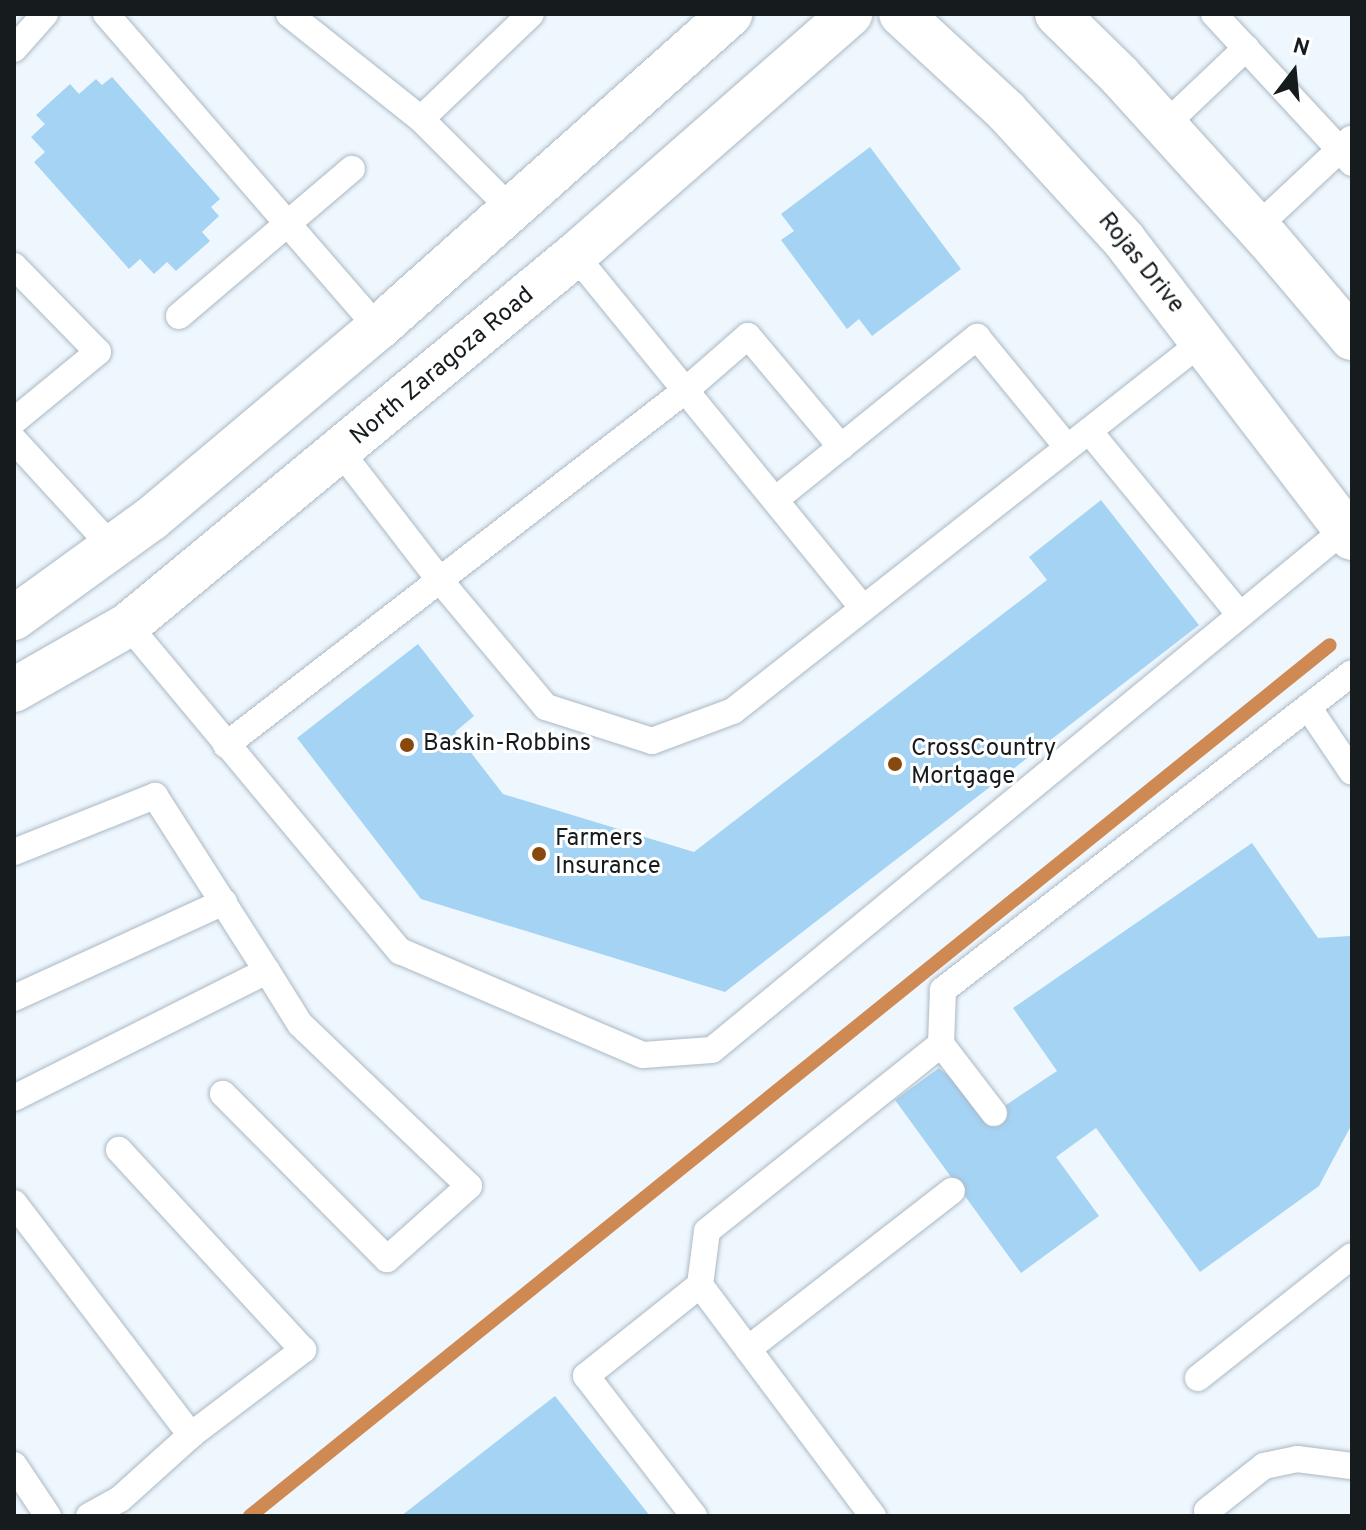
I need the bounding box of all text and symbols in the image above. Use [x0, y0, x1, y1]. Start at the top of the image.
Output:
north arrow [1254, 32, 1334, 112]
text: N [1289, 33, 1312, 64]
street label: Rojas Drive [1091, 208, 1189, 320]
street label: North Zaragoza Road [345, 282, 541, 452]
place label: Baskin-Robbins [423, 731, 591, 759]
marker: Baskin-Robbins [398, 736, 416, 754]
place label: CrossCountry Mortgage [911, 736, 1056, 792]
marker: CrossCountry Mortgage [886, 755, 904, 773]
place label: Farmers Insurance [555, 826, 661, 882]
marker: Farmers Insurance [530, 845, 548, 863]

